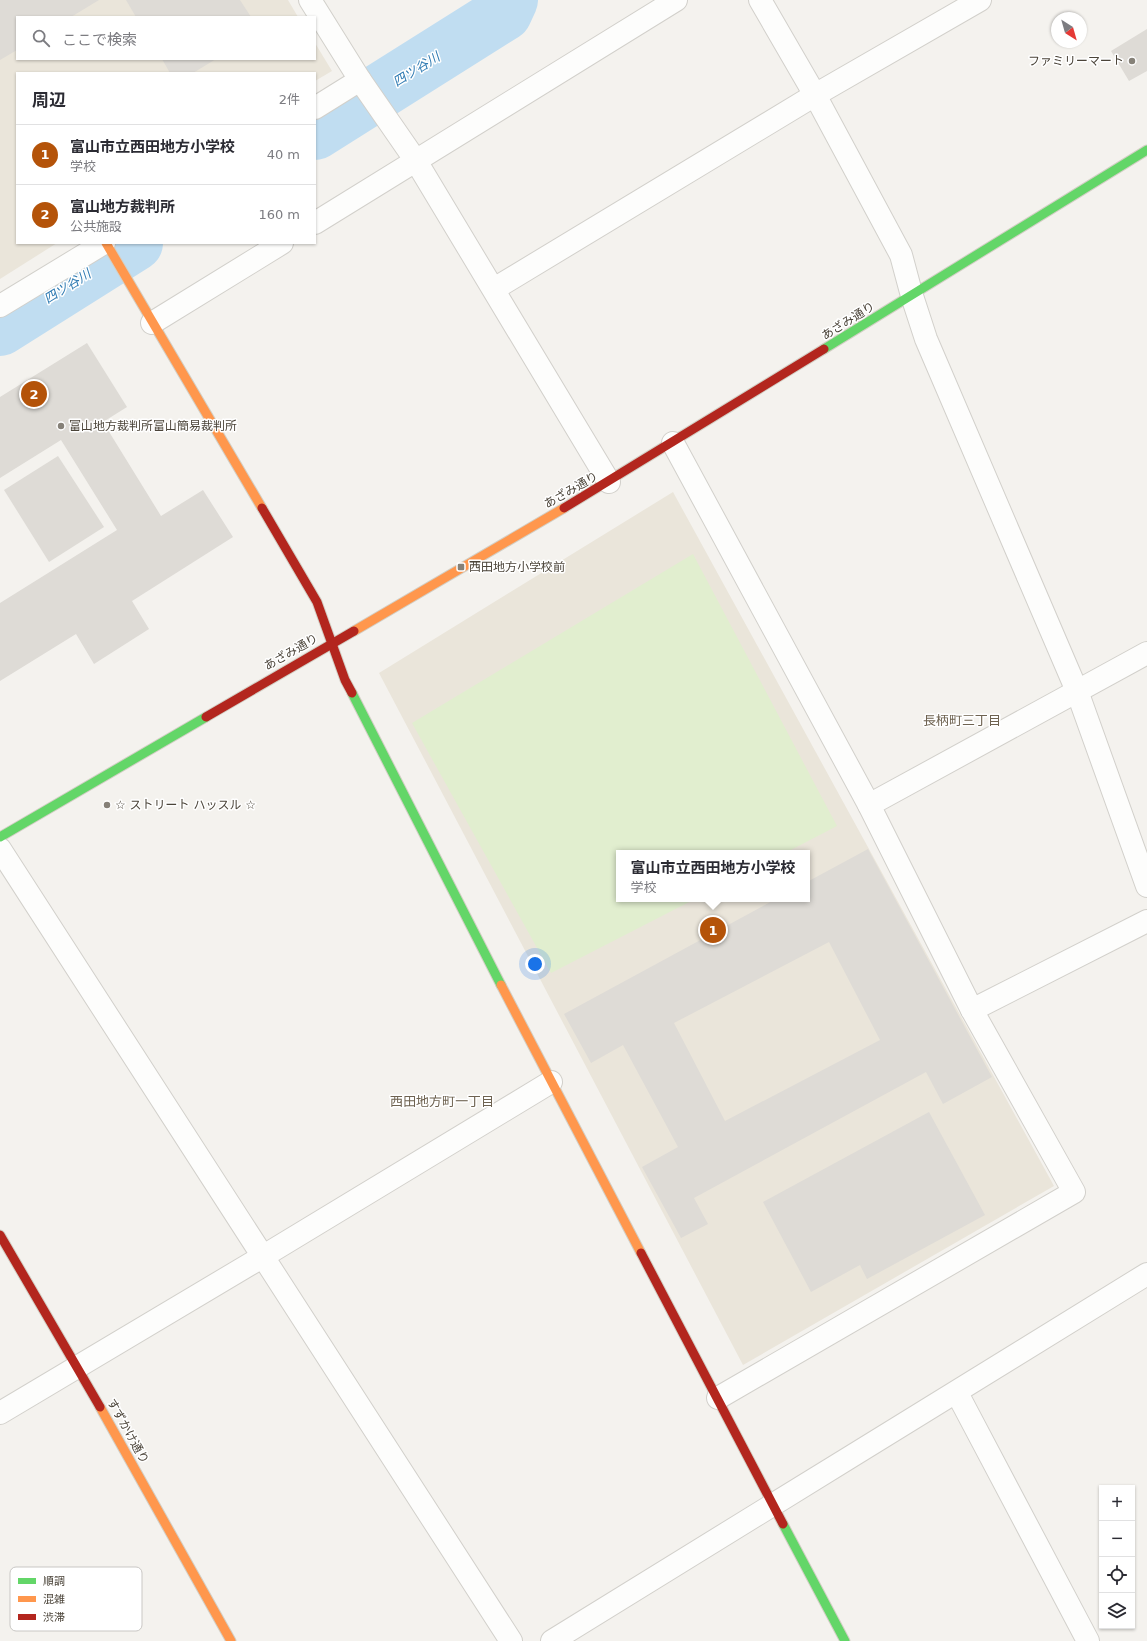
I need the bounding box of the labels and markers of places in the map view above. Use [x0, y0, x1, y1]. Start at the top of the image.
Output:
place label: ファミリーマート [1028, 54, 1124, 68]
marker: ファミリーマート [1127, 56, 1137, 66]
pin: 2 [21, 379, 47, 409]
place label: 富山地方裁判所富山簡易裁判所 [69, 419, 237, 433]
marker: 富山地方裁判所富山簡易裁判所 [56, 421, 66, 431]
place label: 西田地方小学校前 [469, 560, 565, 574]
marker: 西田地方小学校前 [456, 562, 466, 572]
place label: ☆ ストリート ハッスル ☆ [115, 798, 256, 812]
marker: ☆ ストリート ハッスル ☆ [102, 800, 112, 810]
pin: 1 [700, 915, 726, 945]

